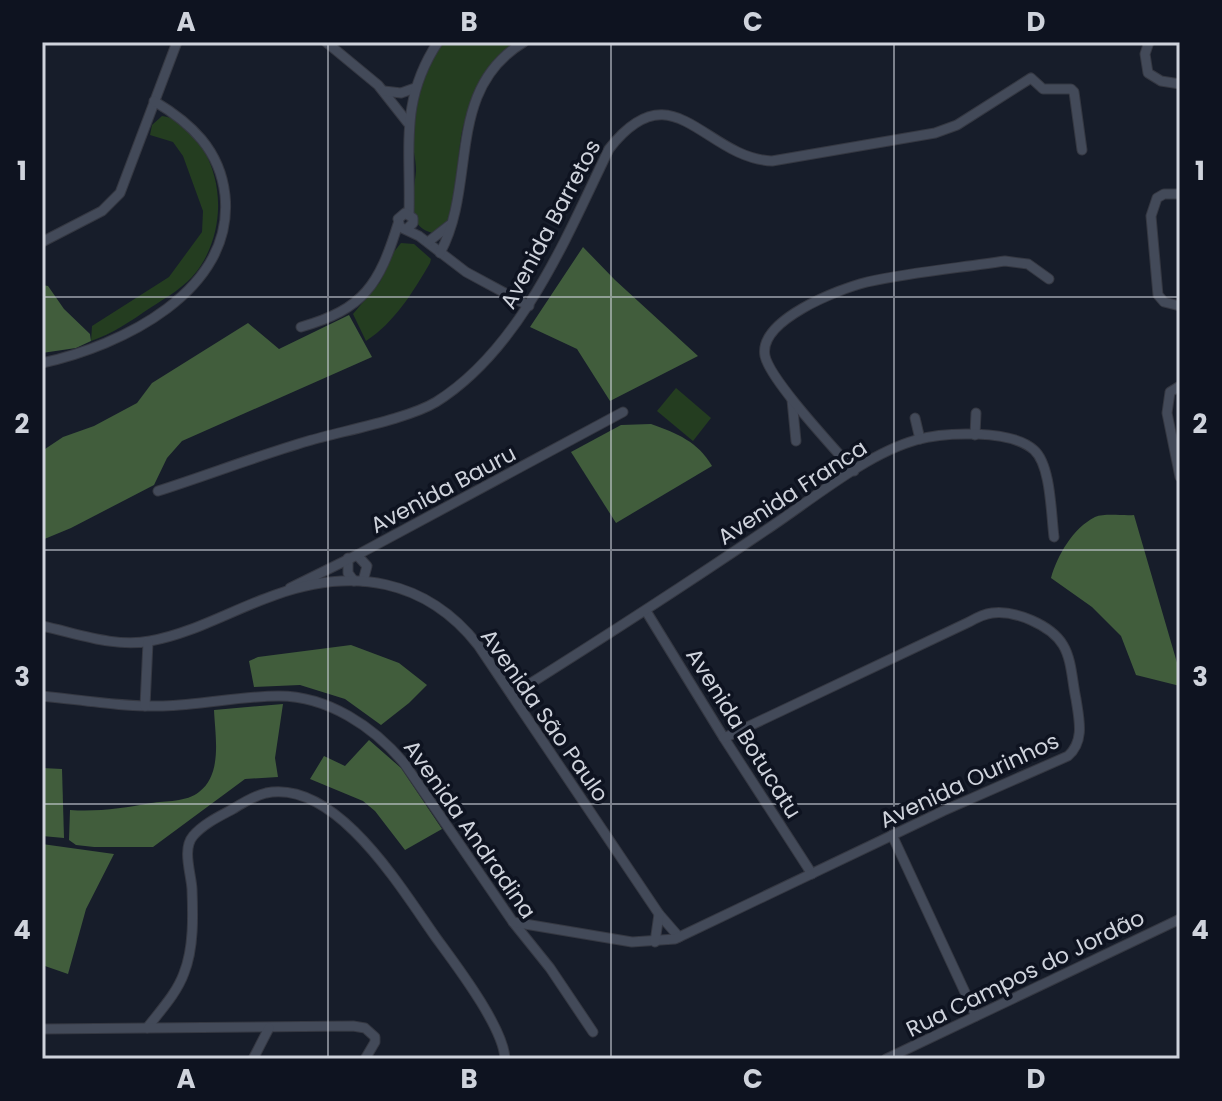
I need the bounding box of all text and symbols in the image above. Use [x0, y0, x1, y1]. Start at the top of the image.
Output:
text: A [176, 4, 196, 40]
text: B [460, 4, 478, 40]
text: C [743, 4, 763, 40]
text: D [1027, 4, 1046, 40]
street label: Avenida Barretos [493, 134, 608, 314]
text: 1 [17, 153, 27, 189]
text: 1 [1195, 153, 1205, 189]
text: 2 [15, 406, 30, 442]
text: 2 [1193, 406, 1208, 442]
street label: Avenida Franca [712, 432, 873, 552]
street label: Avenida Bauru [365, 438, 521, 541]
street label: Avenida São Paulo [473, 622, 616, 808]
street label: Avenida Botucatu [679, 642, 809, 825]
text: 3 [14, 659, 30, 695]
text: 3 [1192, 659, 1208, 695]
street label: Avenida Ourinhos [874, 725, 1064, 836]
street label: Avenida Andradina [396, 734, 543, 925]
street label: Rua Campos do Jordão [901, 902, 1150, 1045]
text: 4 [13, 912, 31, 948]
text: 4 [1191, 912, 1209, 948]
text: A [176, 1061, 196, 1097]
text: B [460, 1061, 478, 1097]
text: C [743, 1061, 763, 1097]
text: D [1027, 1061, 1046, 1097]

